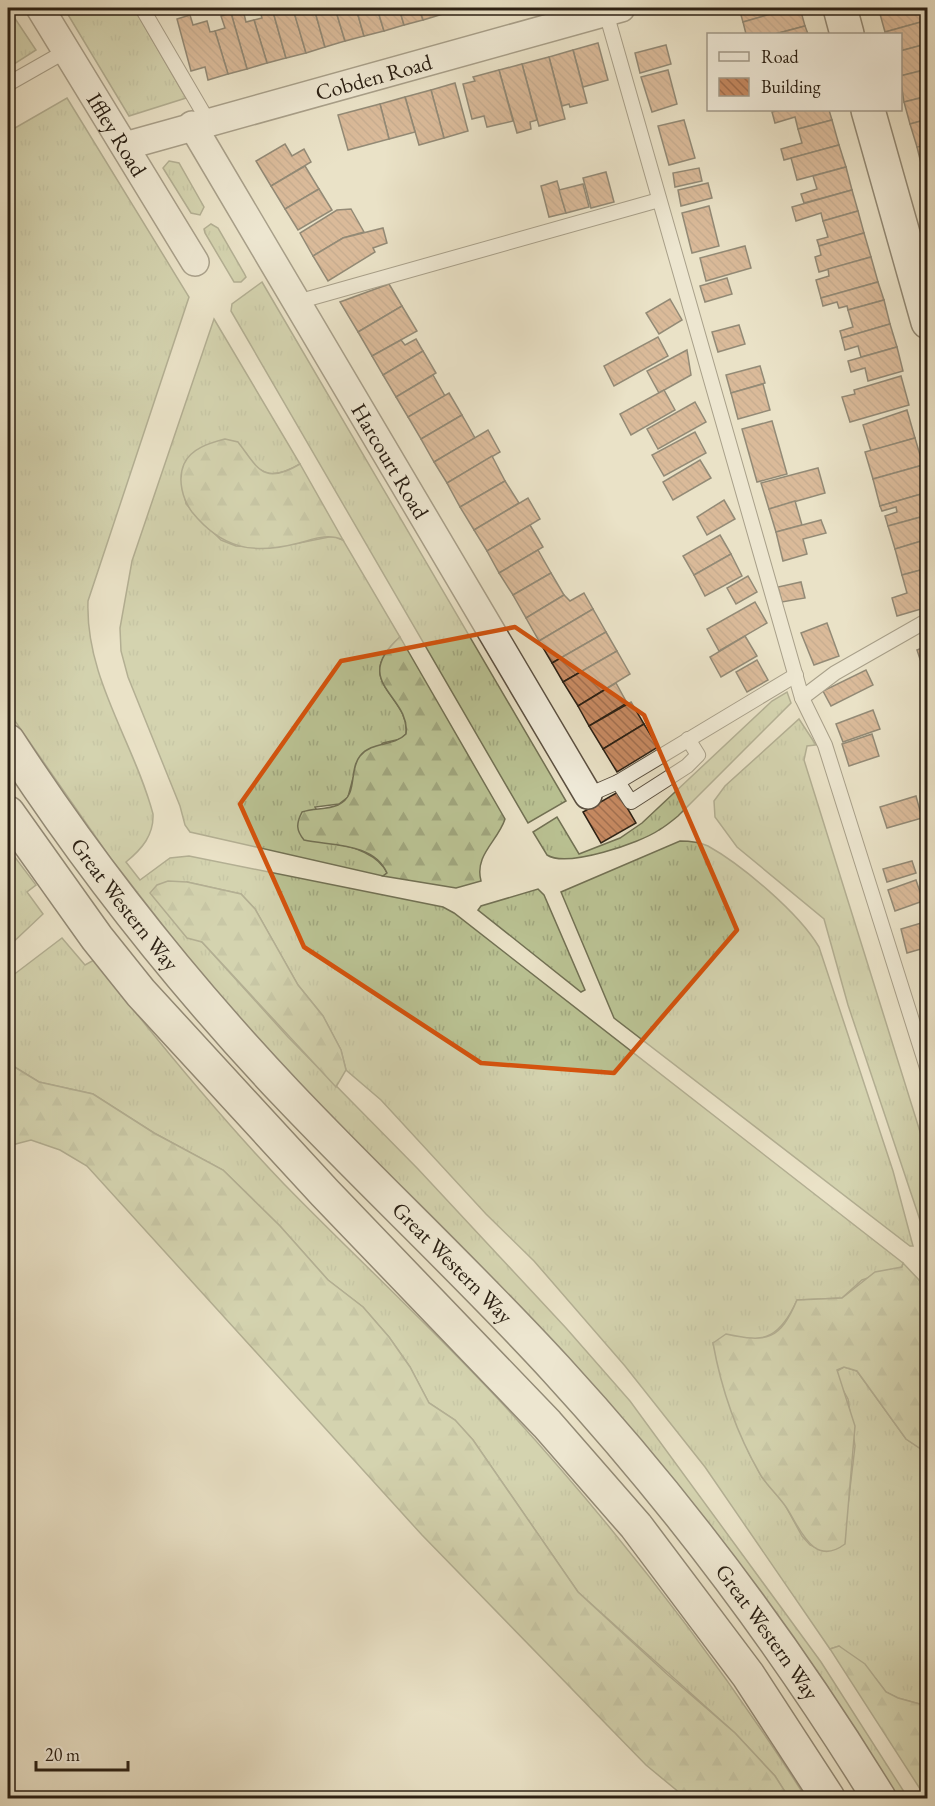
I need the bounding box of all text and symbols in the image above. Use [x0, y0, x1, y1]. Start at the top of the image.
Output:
legend [707, 33, 902, 111]
text: Road [761, 45, 800, 68]
street label: Cobden Road [312, 47, 436, 107]
text: Building [761, 75, 821, 98]
street label: Iffley Road [80, 87, 154, 183]
street label: Harcourt Road [345, 398, 436, 525]
street label: Great Western Way [64, 832, 186, 977]
street label: Great Western Way [386, 1195, 520, 1330]
street label: Great Western Way [709, 1558, 826, 1706]
scale bar [36, 1734, 128, 1772]
text: 20 m [45, 1743, 80, 1766]

